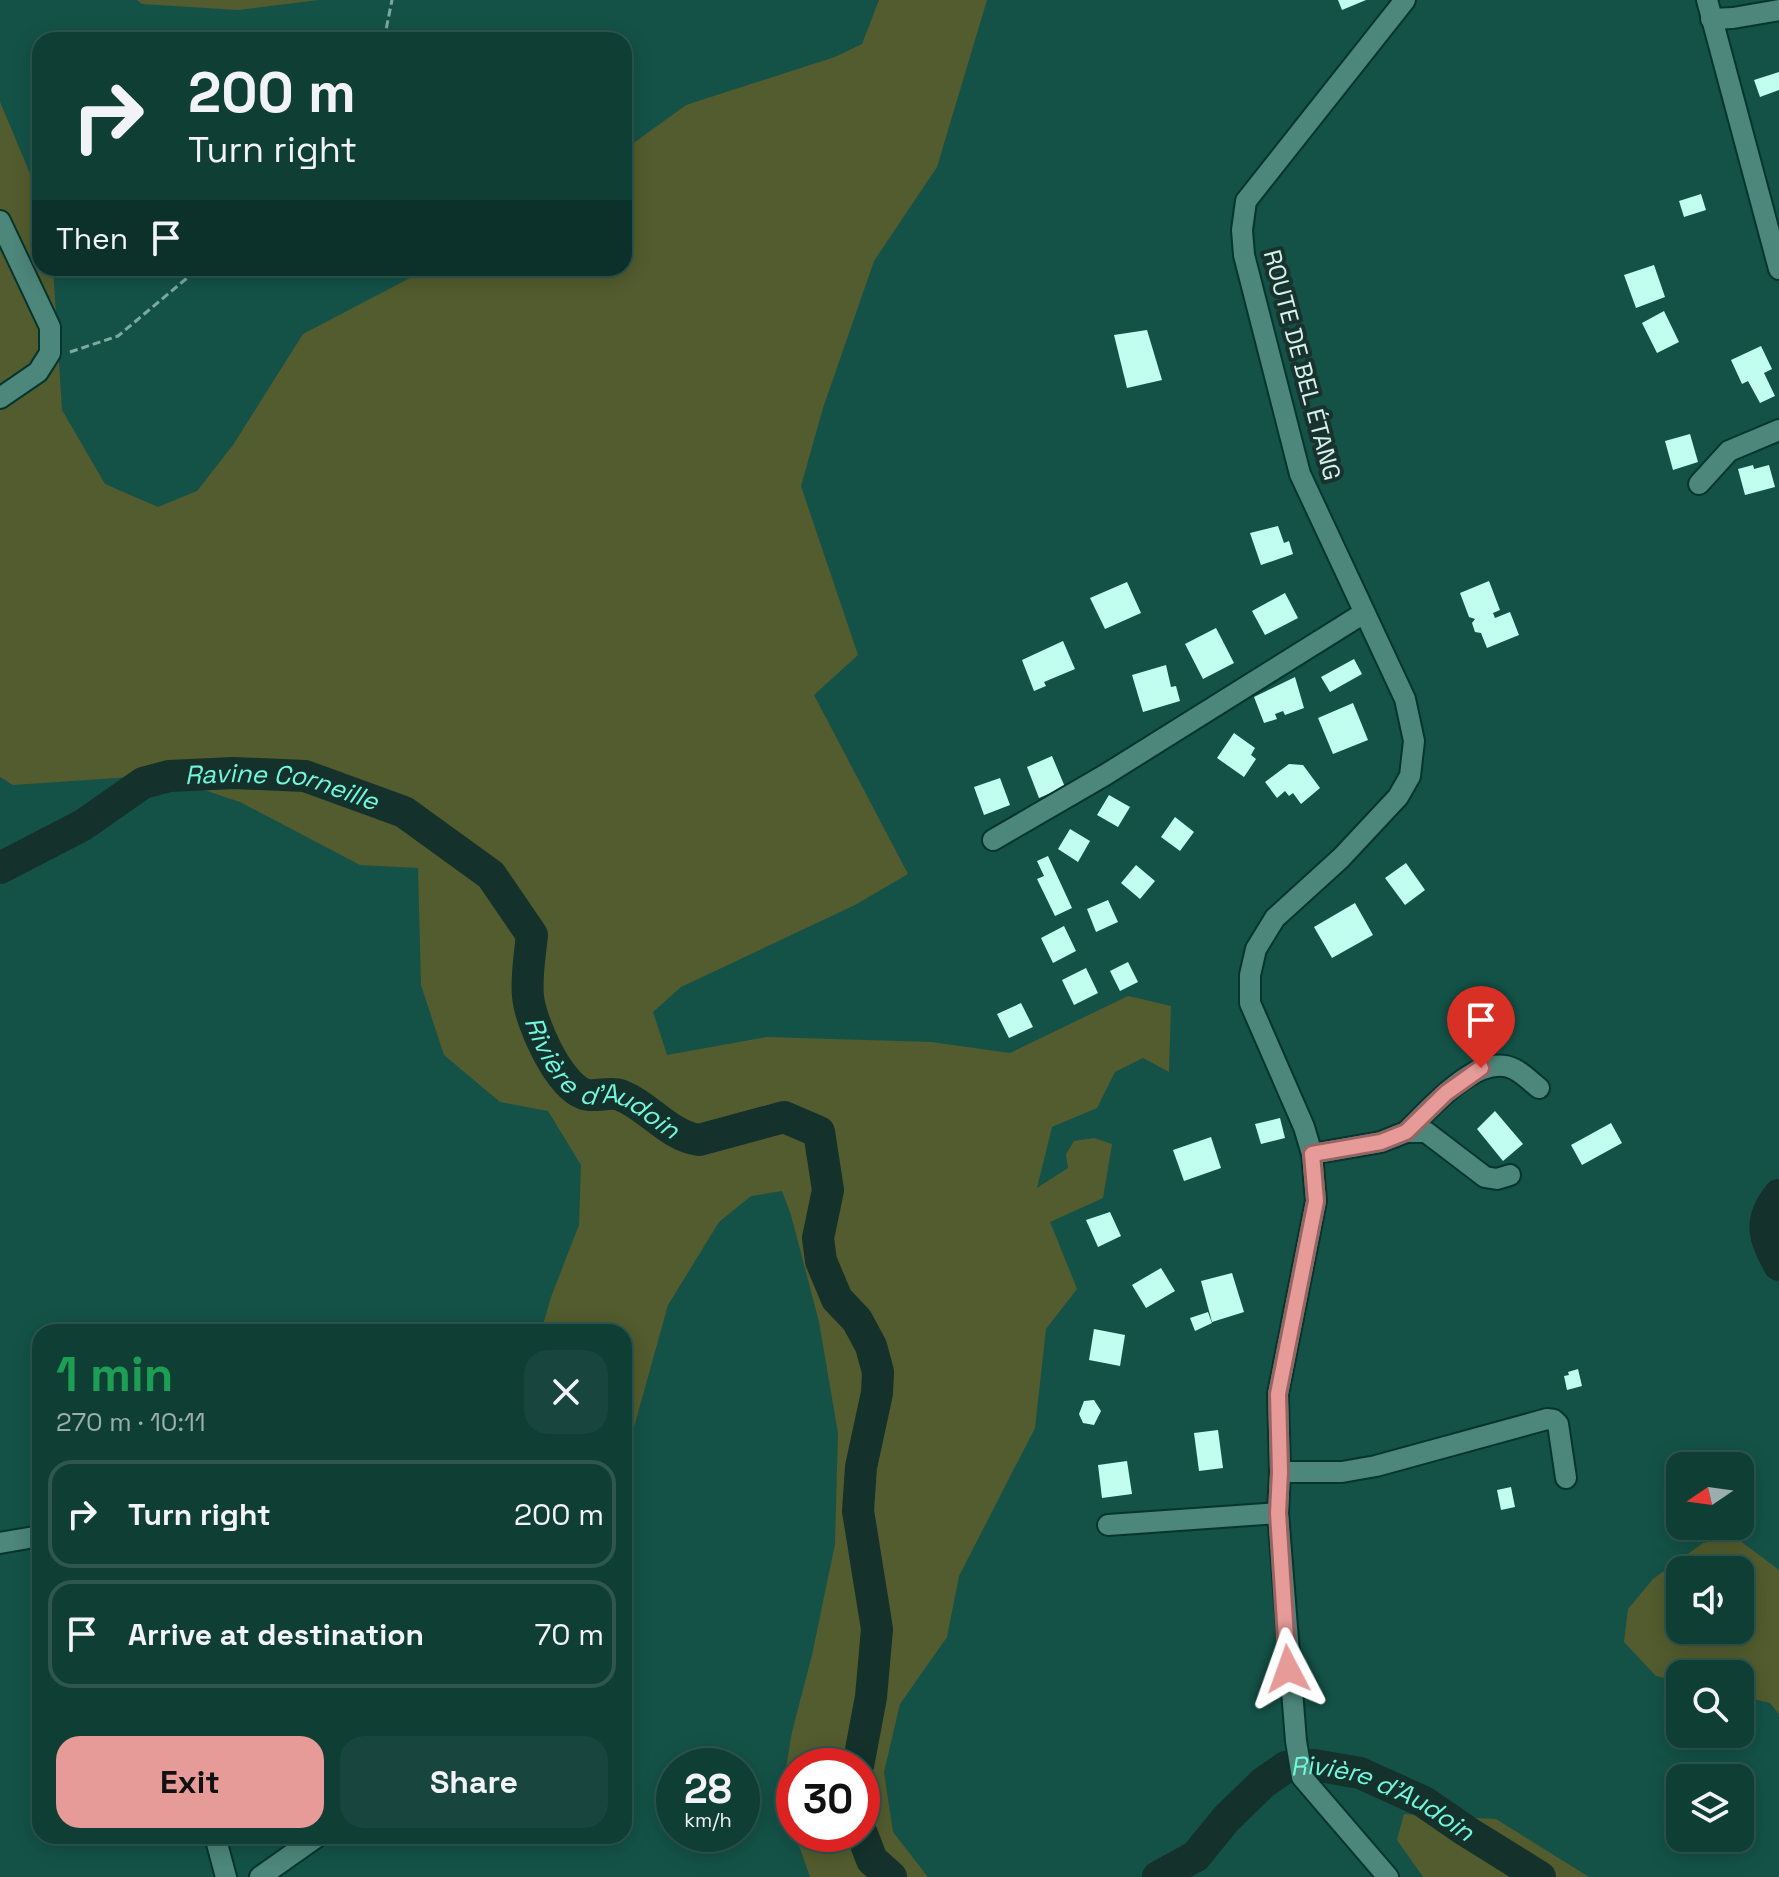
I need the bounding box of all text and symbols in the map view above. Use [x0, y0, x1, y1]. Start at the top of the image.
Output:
text: 200 m [188, 57, 356, 128]
icon: right [56, 64, 160, 168]
text: Turn right [188, 127, 357, 173]
icon: arrive [144, 216, 188, 260]
text: Then [56, 219, 128, 258]
street label: ROUTE DE BEL ÉTANG [1257, 246, 1348, 483]
water label: Ravine Corneille [184, 756, 385, 819]
pin [1447, 986, 1515, 1068]
icon: arrive [1459, 998, 1503, 1042]
water label: Rivière d'Audoin [517, 1012, 687, 1147]
text: 1 min [56, 1344, 173, 1405]
button: close [524, 1350, 608, 1434]
text: 270 m · 10:11 [56, 1405, 206, 1439]
north arrow [1666, 1452, 1754, 1540]
map controls [1666, 1452, 1754, 1852]
icon: right [60, 1492, 104, 1536]
text: Turn right [128, 1495, 271, 1534]
text: 200 m [514, 1495, 604, 1534]
button: sound [1666, 1556, 1754, 1644]
icon: arrive [60, 1612, 104, 1656]
text: Arrive at destination [128, 1615, 424, 1654]
text: 70 m [535, 1615, 604, 1654]
position arrow [1246, 1627, 1330, 1711]
button: search [1666, 1660, 1754, 1748]
button: Exit [56, 1736, 324, 1828]
button: Share [340, 1736, 608, 1828]
speed limit sign: 30 [776, 1748, 880, 1852]
water label: Rivière d'Audoin [1289, 1748, 1482, 1849]
text: 28 [684, 1764, 732, 1815]
button: layers [1666, 1764, 1754, 1852]
text: km/h [684, 1807, 732, 1833]

